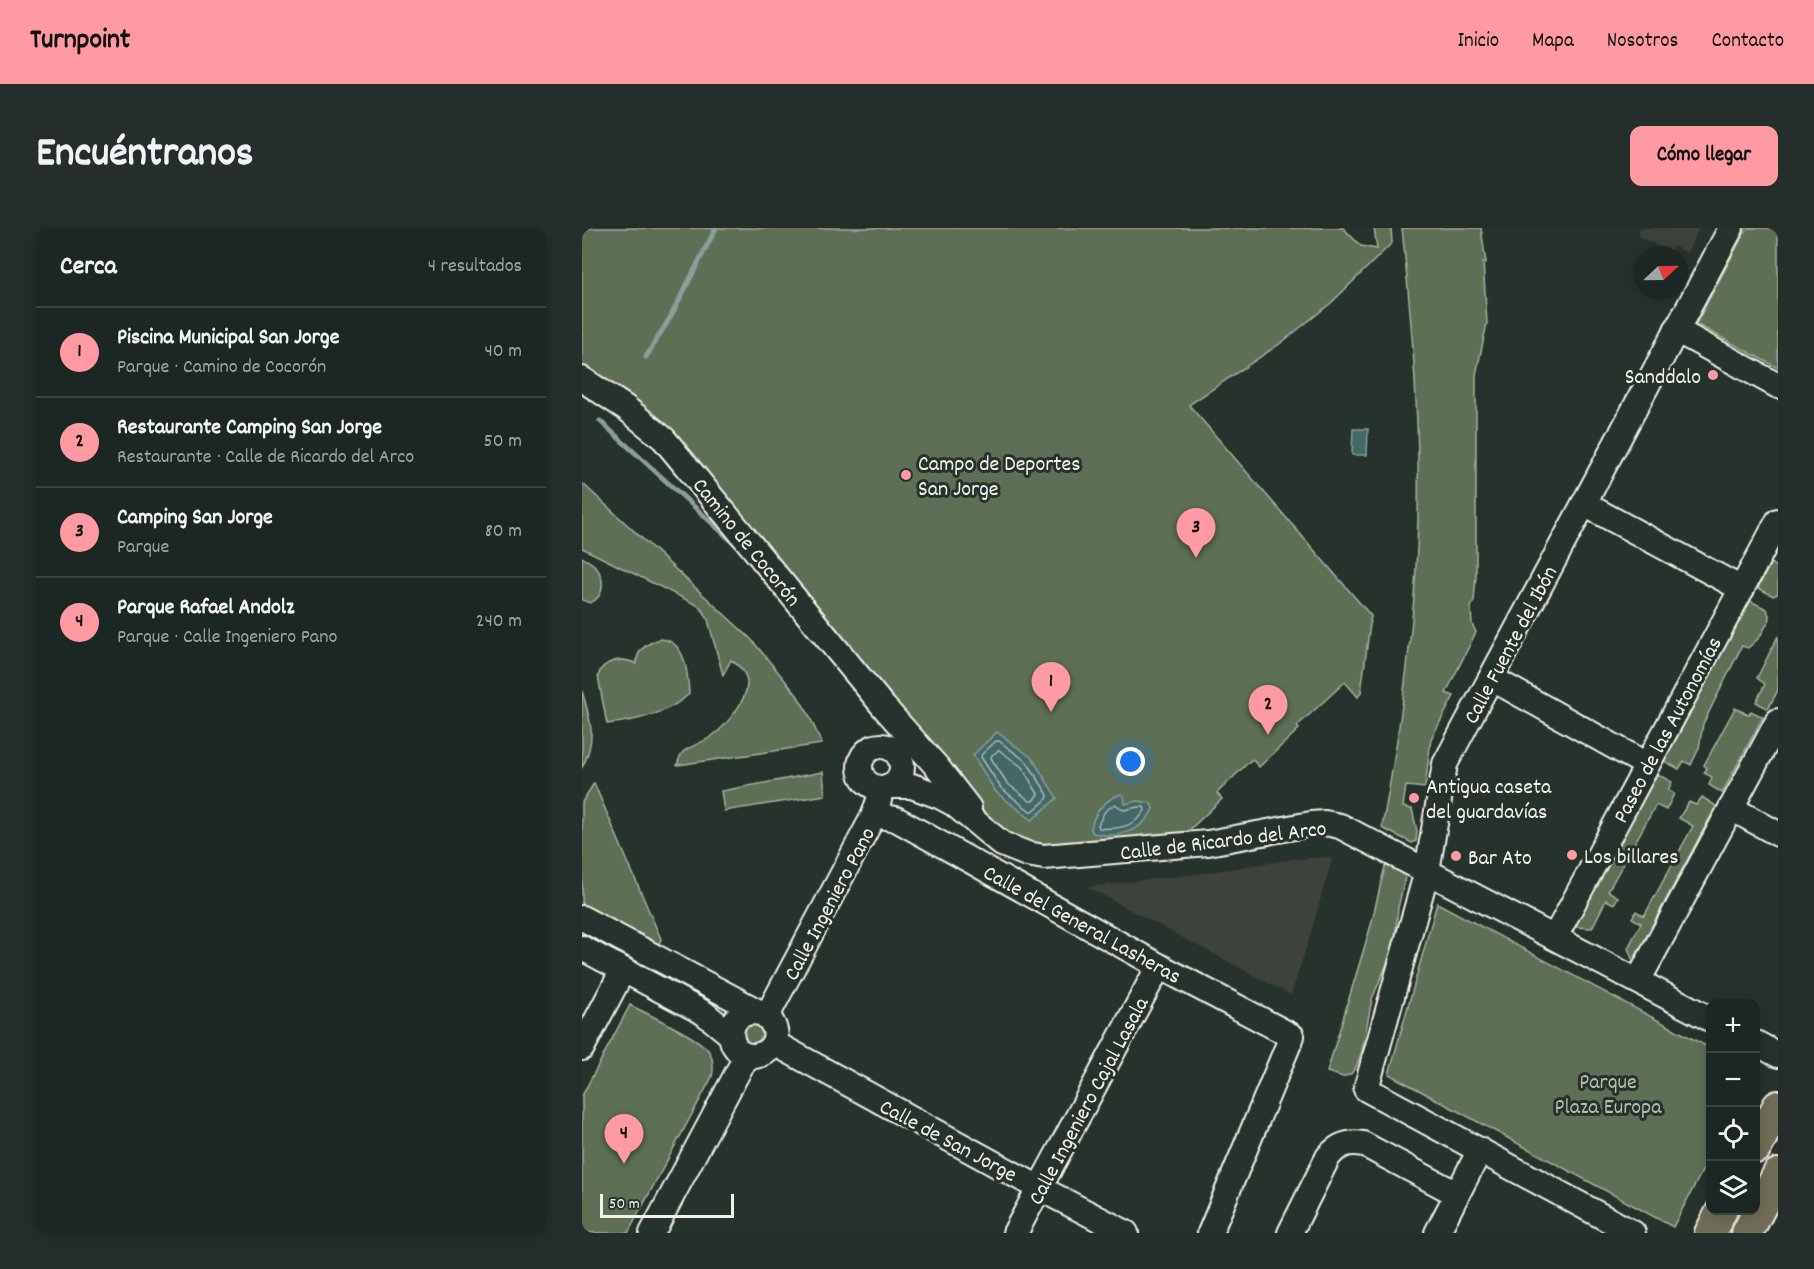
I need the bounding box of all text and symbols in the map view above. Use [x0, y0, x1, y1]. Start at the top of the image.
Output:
text: Turnpoint [30, 22, 130, 62]
text: Inicio [1457, 27, 1499, 57]
text: Mapa [1532, 27, 1574, 57]
text: Nosotros [1607, 27, 1678, 57]
text: Contacto [1711, 27, 1784, 57]
text: Encuéntranos [36, 126, 254, 186]
button: Cómo llegar [1630, 126, 1778, 186]
north arrow [1634, 246, 1688, 300]
text: Cerca [60, 249, 117, 286]
text: 4 resultados [428, 253, 522, 281]
text: Piscina Municipal San Jorge [117, 323, 339, 354]
text: 1 [77, 338, 82, 366]
text: 40 m [484, 338, 522, 366]
text: Parque · Camino de Cocorón [117, 354, 326, 382]
place label: Sanddalo [1625, 363, 1701, 394]
marker: Sanddalo [1706, 368, 1720, 382]
text: Restaurante Camping San Jorge [117, 413, 382, 444]
text: 2 [75, 428, 84, 456]
text: 50 m [484, 428, 522, 456]
text: Restaurante · Calle de Ricardo del Arco [117, 444, 414, 472]
place label: Campo de Deportes San Jorge [918, 450, 1081, 506]
marker: Campo de Deportes San Jorge [899, 468, 913, 482]
street label: Camino de Cocorón [684, 472, 807, 614]
text: Camping San Jorge [117, 503, 273, 534]
pin: 3 [1176, 508, 1216, 558]
text: 3 [75, 518, 84, 546]
text: 80 m [485, 518, 522, 546]
text: Parque [117, 534, 169, 562]
street label: Calle Fuente del Ibón [1457, 561, 1567, 730]
text: Parque Rafael Andolz [117, 593, 294, 624]
text: 4 [75, 608, 84, 636]
text: 240 m [476, 608, 522, 636]
text: Parque · Calle Ingeniero Pano [117, 624, 337, 652]
street label: Paseo de las Autonomías [1607, 632, 1731, 829]
pin: 1 [1032, 662, 1070, 712]
pin: 2 [1248, 686, 1288, 735]
your location [1116, 747, 1145, 776]
place label: Antigua caseta del guardavías [1426, 773, 1552, 829]
marker: Antigua caseta del guardavías [1407, 791, 1421, 805]
street label: Calle de Ricardo del Arco [1118, 814, 1328, 871]
street label: Calle Ingeniero Pano [778, 822, 885, 987]
place label: Los billares [1584, 843, 1679, 874]
place label: Bar Ato [1468, 844, 1532, 875]
marker: Los billares [1565, 848, 1579, 862]
marker: Bar Ato [1449, 849, 1463, 863]
street label: Calle del General Lasheras [977, 859, 1186, 993]
street label: Calle Ingeniero Cajal Lasala [1022, 992, 1158, 1211]
map controls [1706, 999, 1760, 1215]
button: + [1706, 999, 1760, 1053]
button: − [1706, 1053, 1760, 1107]
park label: Parque Plaza Europa [1554, 1068, 1662, 1124]
street label: Calle de San Jorge [873, 1093, 1022, 1191]
button: locate [1706, 1107, 1760, 1161]
pin: 4 [604, 1114, 644, 1164]
button: layers [1706, 1161, 1760, 1215]
scale bar [600, 1191, 734, 1218]
text: 50 m [609, 1193, 640, 1216]

